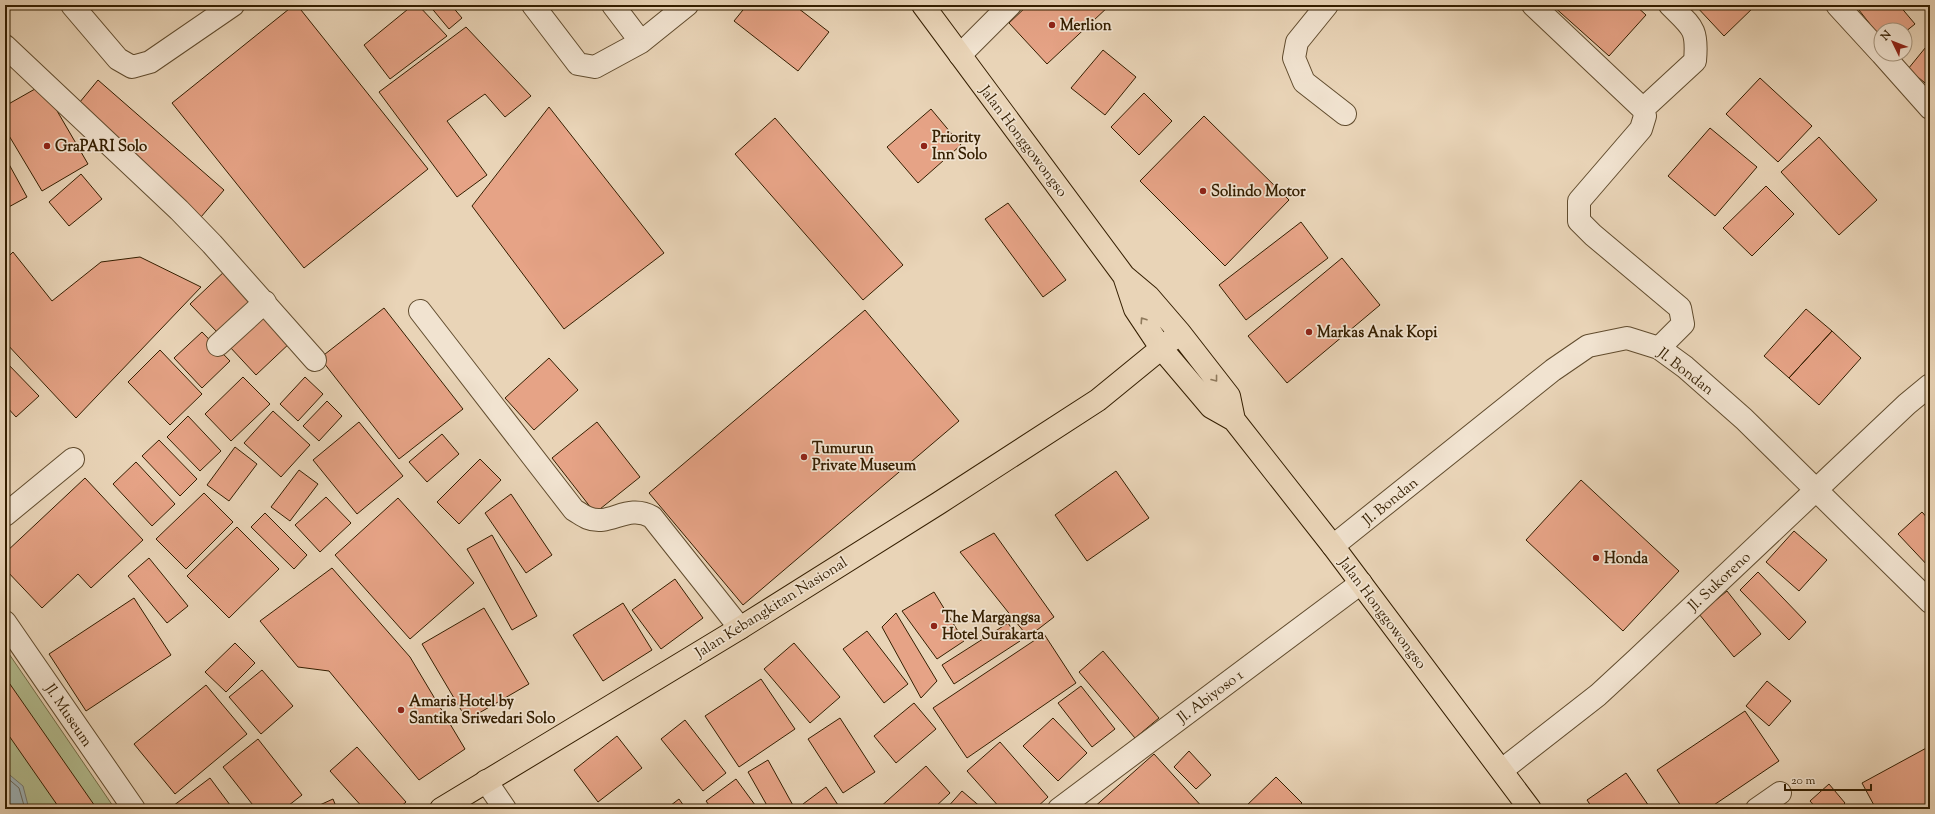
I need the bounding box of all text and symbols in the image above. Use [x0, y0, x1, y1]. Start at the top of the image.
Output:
place label: Merlion [1060, 16, 1112, 37]
marker: Merlion [1047, 20, 1057, 30]
north arrow [1873, 22, 1913, 62]
text: N [1877, 27, 1895, 45]
street label: Jalan Honggowongso [973, 81, 1072, 202]
place label: Priority Inn Solo [932, 128, 987, 166]
place label: GraPARI Solo [55, 137, 147, 158]
marker: GraPARI Solo [42, 141, 52, 151]
marker: Priority Inn Solo [919, 141, 929, 151]
place label: Solindo Motor [1211, 182, 1306, 203]
marker: Solindo Motor [1198, 186, 1208, 196]
one-way arrow [1140, 317, 1148, 324]
place label: Markas Anak Kopi [1317, 323, 1438, 344]
marker: Markas Anak Kopi [1304, 327, 1314, 337]
street label: Jl. Bondan [1652, 343, 1718, 401]
one-way arrow [1211, 374, 1218, 381]
place label: Tumurun Private Museum [812, 439, 917, 477]
marker: Tumurun Private Museum [799, 452, 809, 462]
street label: Jl. Bondan [1358, 473, 1423, 532]
street label: Jl. Sukoreno [1683, 548, 1756, 617]
place label: Honda [1604, 549, 1648, 570]
street label: Jalan Kebangkitan Nasional [691, 553, 852, 664]
street label: Jalan Honggowongso [1332, 553, 1431, 674]
marker: Honda [1591, 553, 1601, 563]
place label: The Margangsa Hotel Surakarta [942, 608, 1044, 646]
marker: The Margangsa Hotel Surakarta [929, 621, 939, 631]
street label: Jl. Abiyoso 1 [1173, 665, 1248, 730]
street label: Jl. Museum [38, 679, 97, 752]
place label: Amaris Hotel by Santika Sriwedari Solo [409, 692, 555, 730]
marker: Amaris Hotel by Santika Sriwedari Solo [396, 705, 406, 715]
scale bar [1785, 766, 1871, 792]
text: 20 m [1791, 772, 1816, 790]

